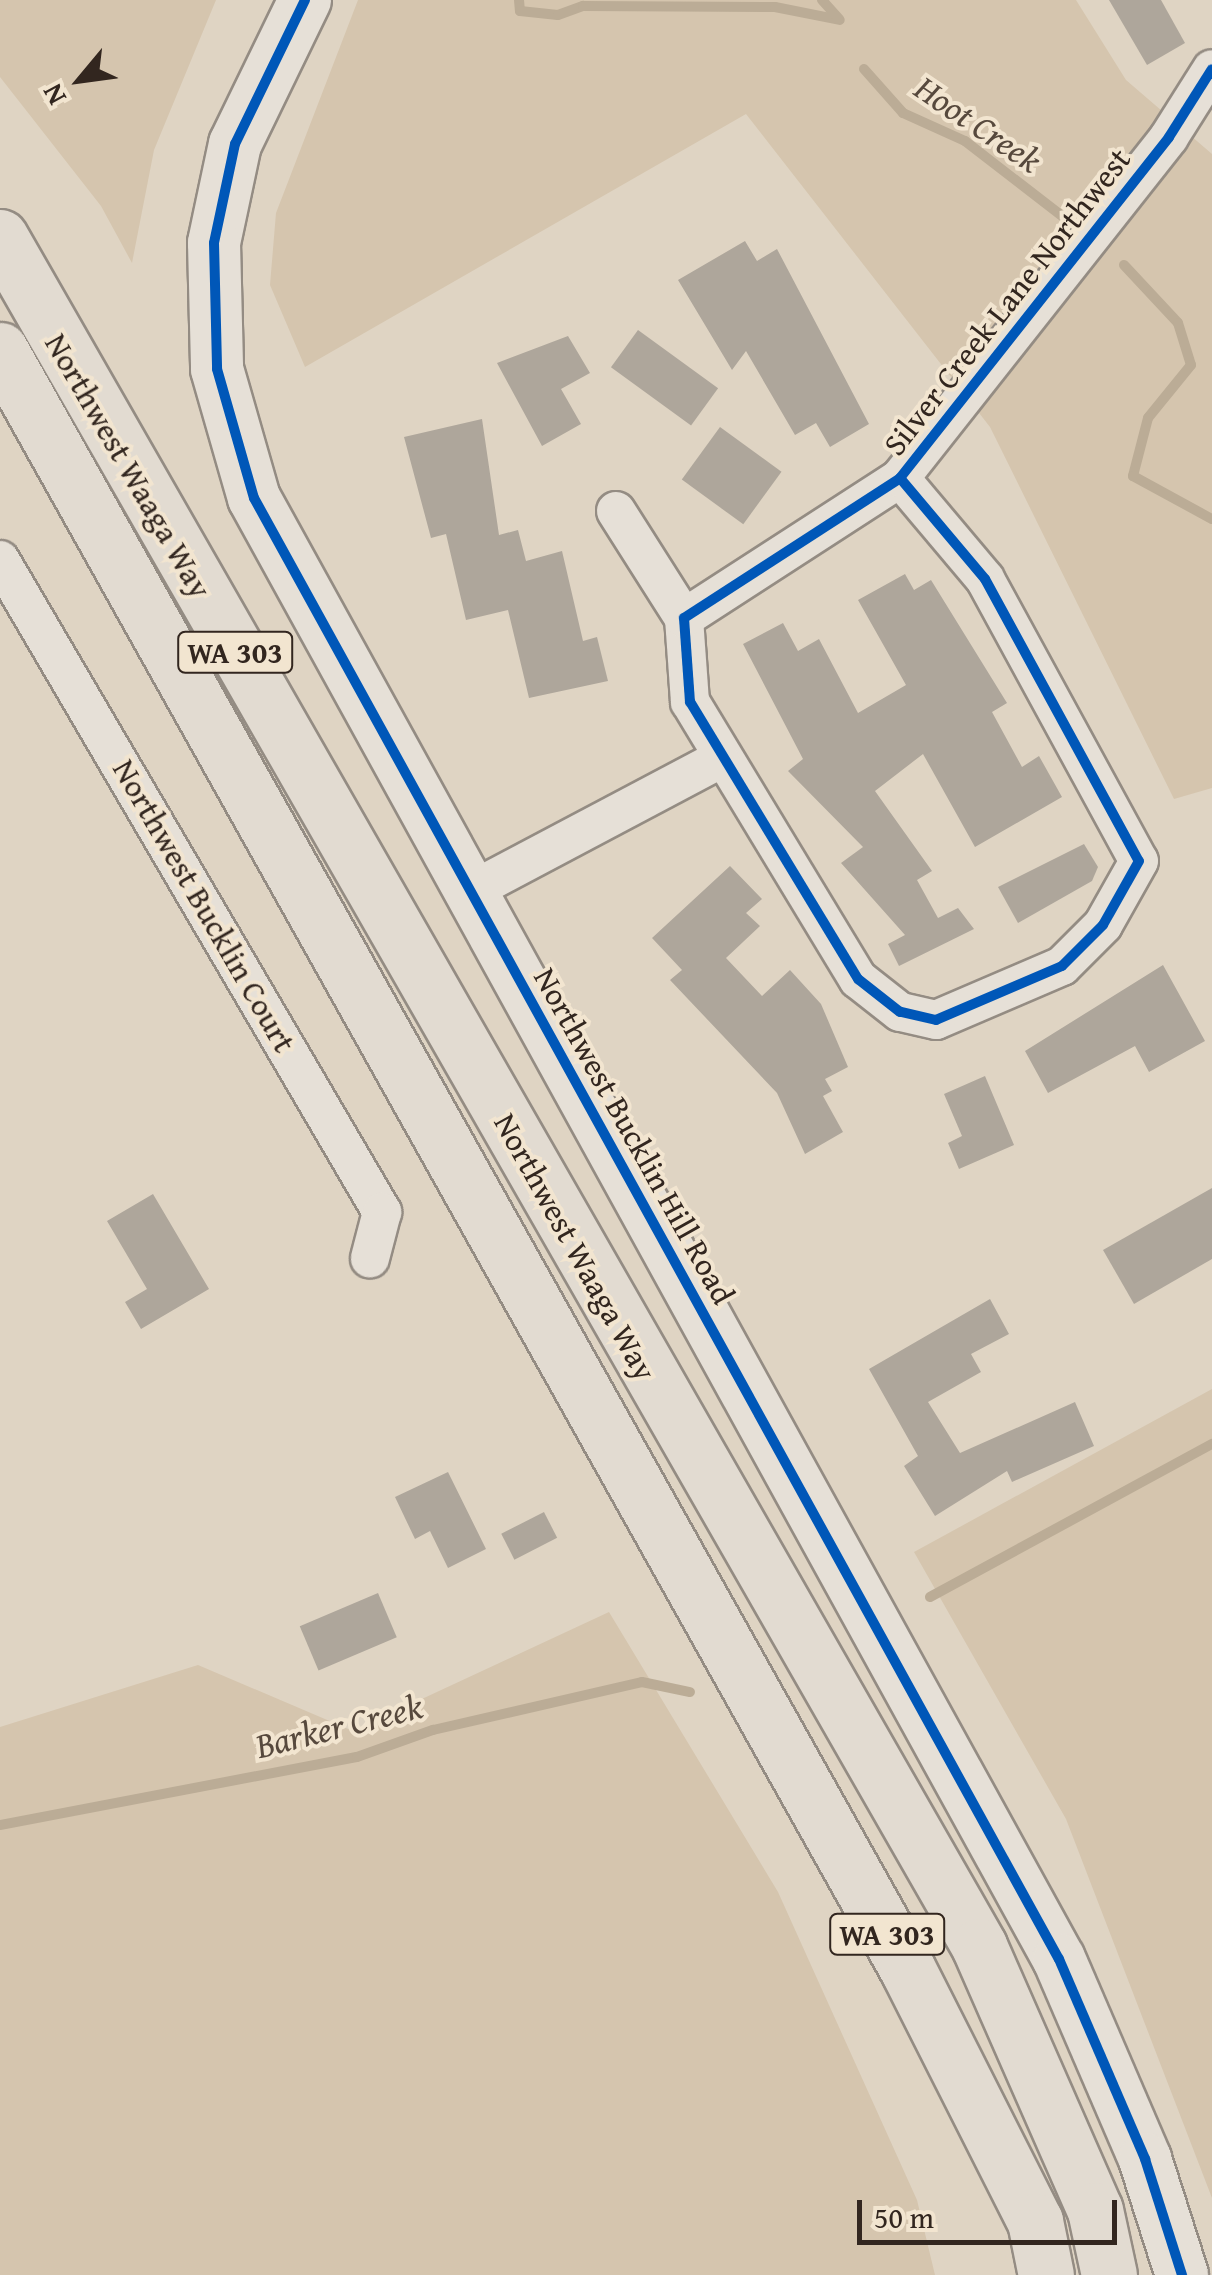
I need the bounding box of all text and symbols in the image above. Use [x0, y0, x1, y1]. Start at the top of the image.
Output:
north arrow [30, 30, 130, 130]
water label: Hoot Creek [907, 67, 1049, 181]
text: N [31, 77, 76, 113]
street label: Silver Creek Lane Northwest [875, 141, 1139, 463]
street label: Northwest Waaga Way [37, 327, 219, 605]
road number: WA 303 [175, 627, 295, 677]
street label: Northwest Bucklin Court [104, 753, 304, 1059]
street label: Northwest Bucklin Hill Road [525, 961, 743, 1311]
street label: Northwest Waaga Way [486, 1107, 664, 1387]
water label: Barker Creek [251, 1685, 427, 1767]
road number: WA 303 [827, 1909, 947, 1959]
scale bar [862, 2180, 1122, 2242]
text: 50 m [874, 2195, 934, 2239]

